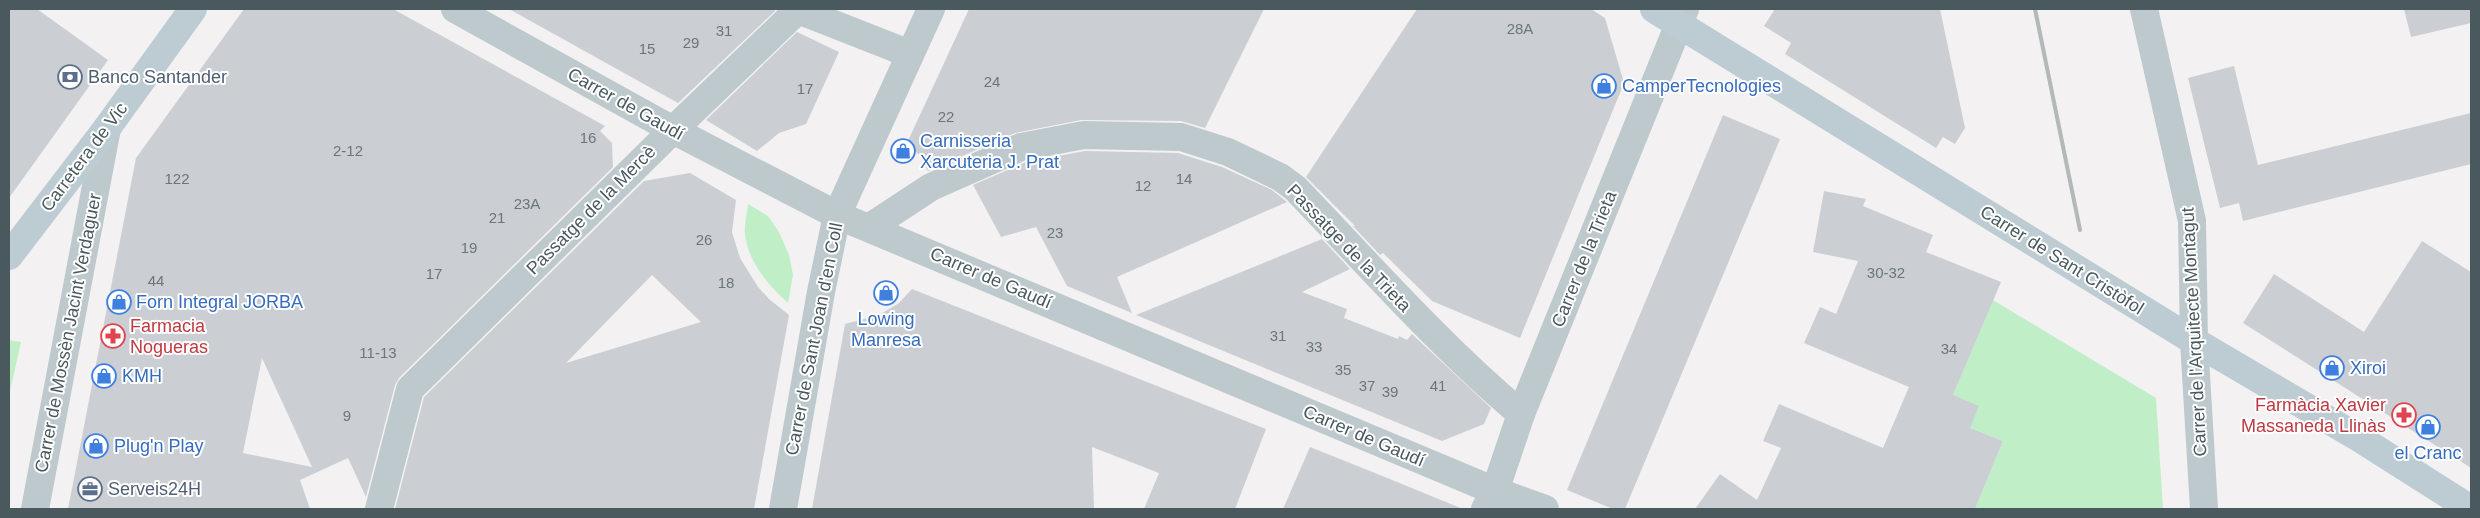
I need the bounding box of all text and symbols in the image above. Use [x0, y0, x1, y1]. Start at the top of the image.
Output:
house number: 28A [1507, 20, 1533, 37]
house number: 31 [716, 22, 732, 39]
house number: 29 [683, 34, 699, 51]
house number: 15 [639, 40, 655, 57]
bank icon: Banco Santander [57, 64, 83, 90]
street label: Carrer de Gaudí [564, 64, 688, 144]
place label: Banco Santander [88, 67, 227, 87]
house number: 24 [984, 73, 1000, 90]
shop icon: CamperTecnologies [1591, 73, 1617, 99]
place label: CamperTecnologies [1622, 76, 1781, 96]
house number: 17 [797, 80, 813, 97]
street label: Carretera de Vic [37, 99, 131, 215]
house number: 22 [938, 108, 954, 125]
house number: 16 [580, 129, 596, 146]
place label: Carnisseria Xarcuteria J. Prat [920, 131, 1059, 172]
shop icon: Carnisseria Xarcuteria J. Prat [890, 138, 916, 164]
street label: Passatge de la Mercè [522, 141, 660, 279]
house number: 2-12 [333, 142, 363, 159]
house number: 122 [164, 170, 190, 187]
house number: 14 [1176, 170, 1192, 187]
house number: 12 [1135, 177, 1151, 194]
street label: Passatge de la Trieta [1283, 180, 1416, 316]
street label: Carrer de la Trieta [1548, 187, 1621, 330]
street label: Carrer de Mossèn Jacint Verdaguer [31, 192, 105, 474]
house number: 23A [514, 195, 540, 212]
street label: Carrer de Sant Cristòfol [1977, 201, 2147, 319]
street label: Carrer de l'Arquitecte Montagut [2177, 207, 2211, 457]
house number: 21 [489, 209, 505, 226]
street label: Carrer de Sant Joan d'en Coll [782, 221, 846, 457]
house number: 23 [1047, 224, 1063, 241]
house number: 26 [696, 231, 712, 248]
house number: 19 [461, 239, 477, 256]
street label: Carrer de Gaudí [927, 243, 1055, 313]
house number: 30-32 [1867, 264, 1905, 281]
house number: 17 [426, 265, 442, 282]
house number: 44 [148, 272, 164, 289]
house number: 18 [718, 274, 734, 291]
shop icon: Lowing Manresa [873, 280, 899, 306]
shop icon: Forn Integral JORBA [106, 289, 132, 315]
place label: Forn Integral JORBA [136, 292, 303, 312]
place label: Lowing Manresa [851, 309, 922, 350]
place label: Farmacia Nogueras [130, 316, 208, 357]
pharmacy icon: Farmacia Nogueras [100, 323, 126, 349]
house number: 31 [1270, 327, 1286, 344]
house number: 33 [1306, 338, 1322, 355]
house number: 34 [1941, 340, 1957, 357]
house number: 11-13 [359, 344, 397, 361]
shop icon: Xiroi [2319, 355, 2345, 381]
place label: Xiroi [2350, 358, 2386, 378]
house number: 35 [1335, 361, 1351, 378]
shop icon: KMH [91, 363, 117, 389]
place label: KMH [122, 366, 162, 386]
house number: 37 [1359, 377, 1375, 394]
house number: 41 [1430, 377, 1446, 394]
house number: 39 [1382, 383, 1398, 400]
place label: Farmàcia Xavier Massaneda Llinàs [2241, 395, 2386, 436]
street label: Carrer de Gaudí [1300, 401, 1428, 471]
pharmacy icon: Farmàcia Xavier Massaneda Llinàs [2391, 402, 2417, 428]
house number: 9 [343, 407, 351, 424]
shop icon: el Cranc [2415, 414, 2441, 440]
shop icon: Plug'n Play [83, 433, 109, 459]
place label: Plug'n Play [114, 436, 204, 456]
place label: el Cranc [2394, 443, 2462, 463]
office icon: Serveis24H [77, 476, 103, 502]
place label: Serveis24H [108, 479, 201, 499]

